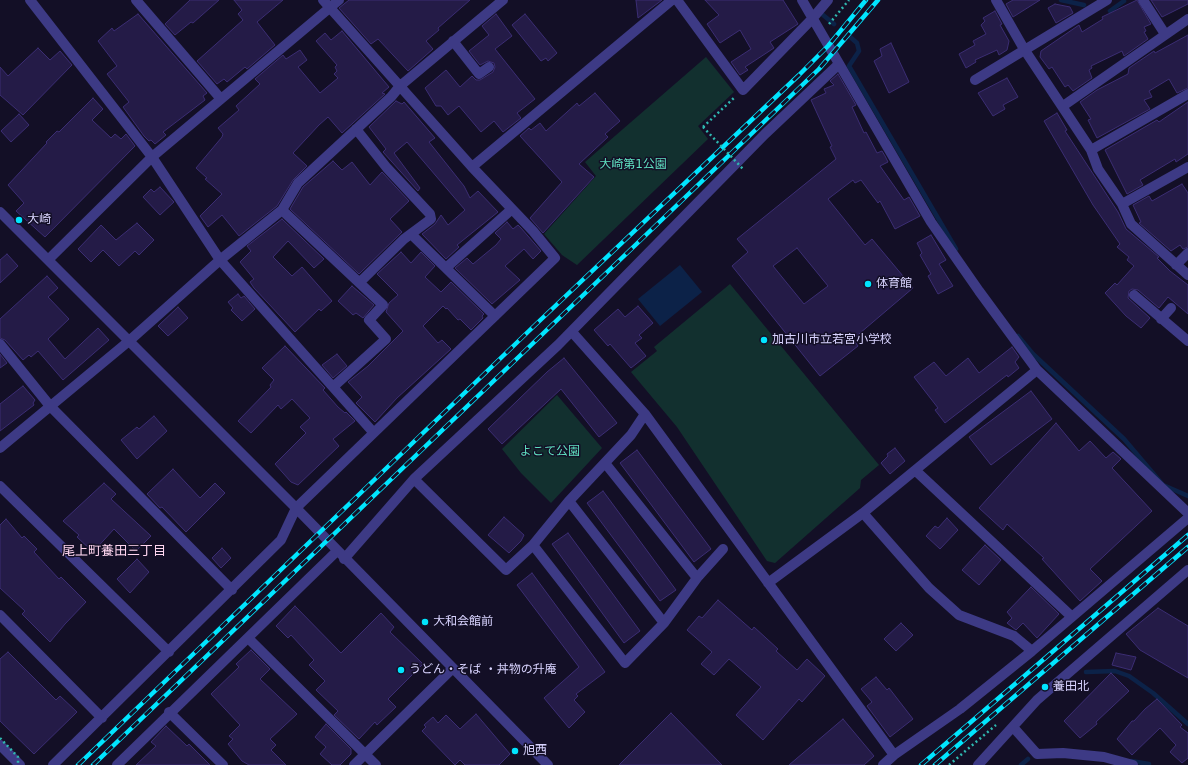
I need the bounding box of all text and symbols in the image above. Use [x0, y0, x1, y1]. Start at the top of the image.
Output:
park label: 大崎第1公園 [599, 158, 667, 172]
place label: 大崎 [27, 213, 51, 227]
marker: 大崎 [14, 215, 24, 225]
place label: 体育館 [876, 277, 912, 291]
marker: 体育館 [863, 279, 873, 289]
place label: 加古川市立若宮小学校 [772, 333, 892, 347]
marker: 加古川市立若宮小学校 [759, 335, 769, 345]
park label: よこて公園 [520, 445, 580, 459]
district label: 尾上町養田三丁目 [62, 544, 166, 560]
place label: 大和会館前 [433, 615, 493, 629]
marker: 大和会館前 [420, 617, 430, 627]
place label: うどん・そば ・丼物の升庵 [409, 663, 557, 677]
marker: うどん・そば ・丼物の升庵 [396, 665, 406, 675]
place label: 養田北 [1053, 680, 1089, 694]
marker: 養田北 [1040, 682, 1050, 692]
place label: 旭西 [523, 744, 547, 758]
marker: 旭西 [510, 746, 520, 756]

